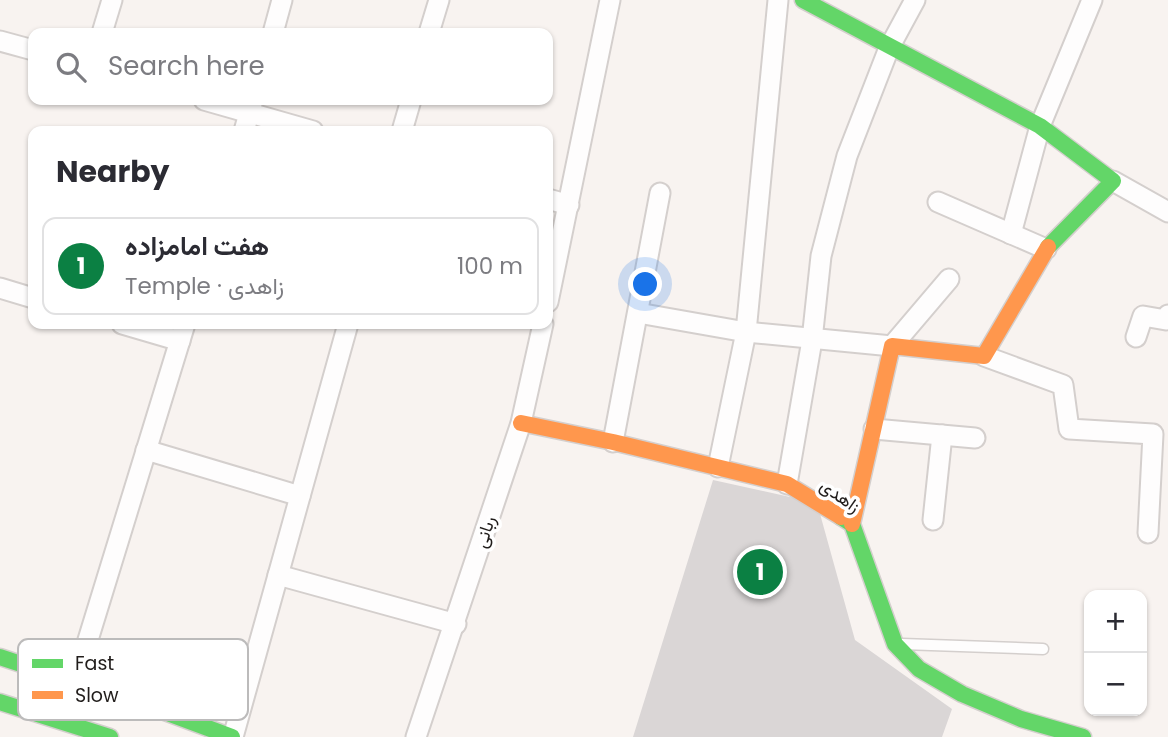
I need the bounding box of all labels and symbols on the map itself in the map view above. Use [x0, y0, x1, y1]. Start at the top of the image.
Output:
your location [628, 267, 662, 301]
street label: زاهدی [815, 473, 865, 518]
street label: ربانی [468, 512, 501, 551]
pin: 1 [737, 546, 783, 598]
legend [18, 639, 248, 720]
text: Fast [75, 650, 114, 677]
text: Slow [75, 682, 119, 709]

